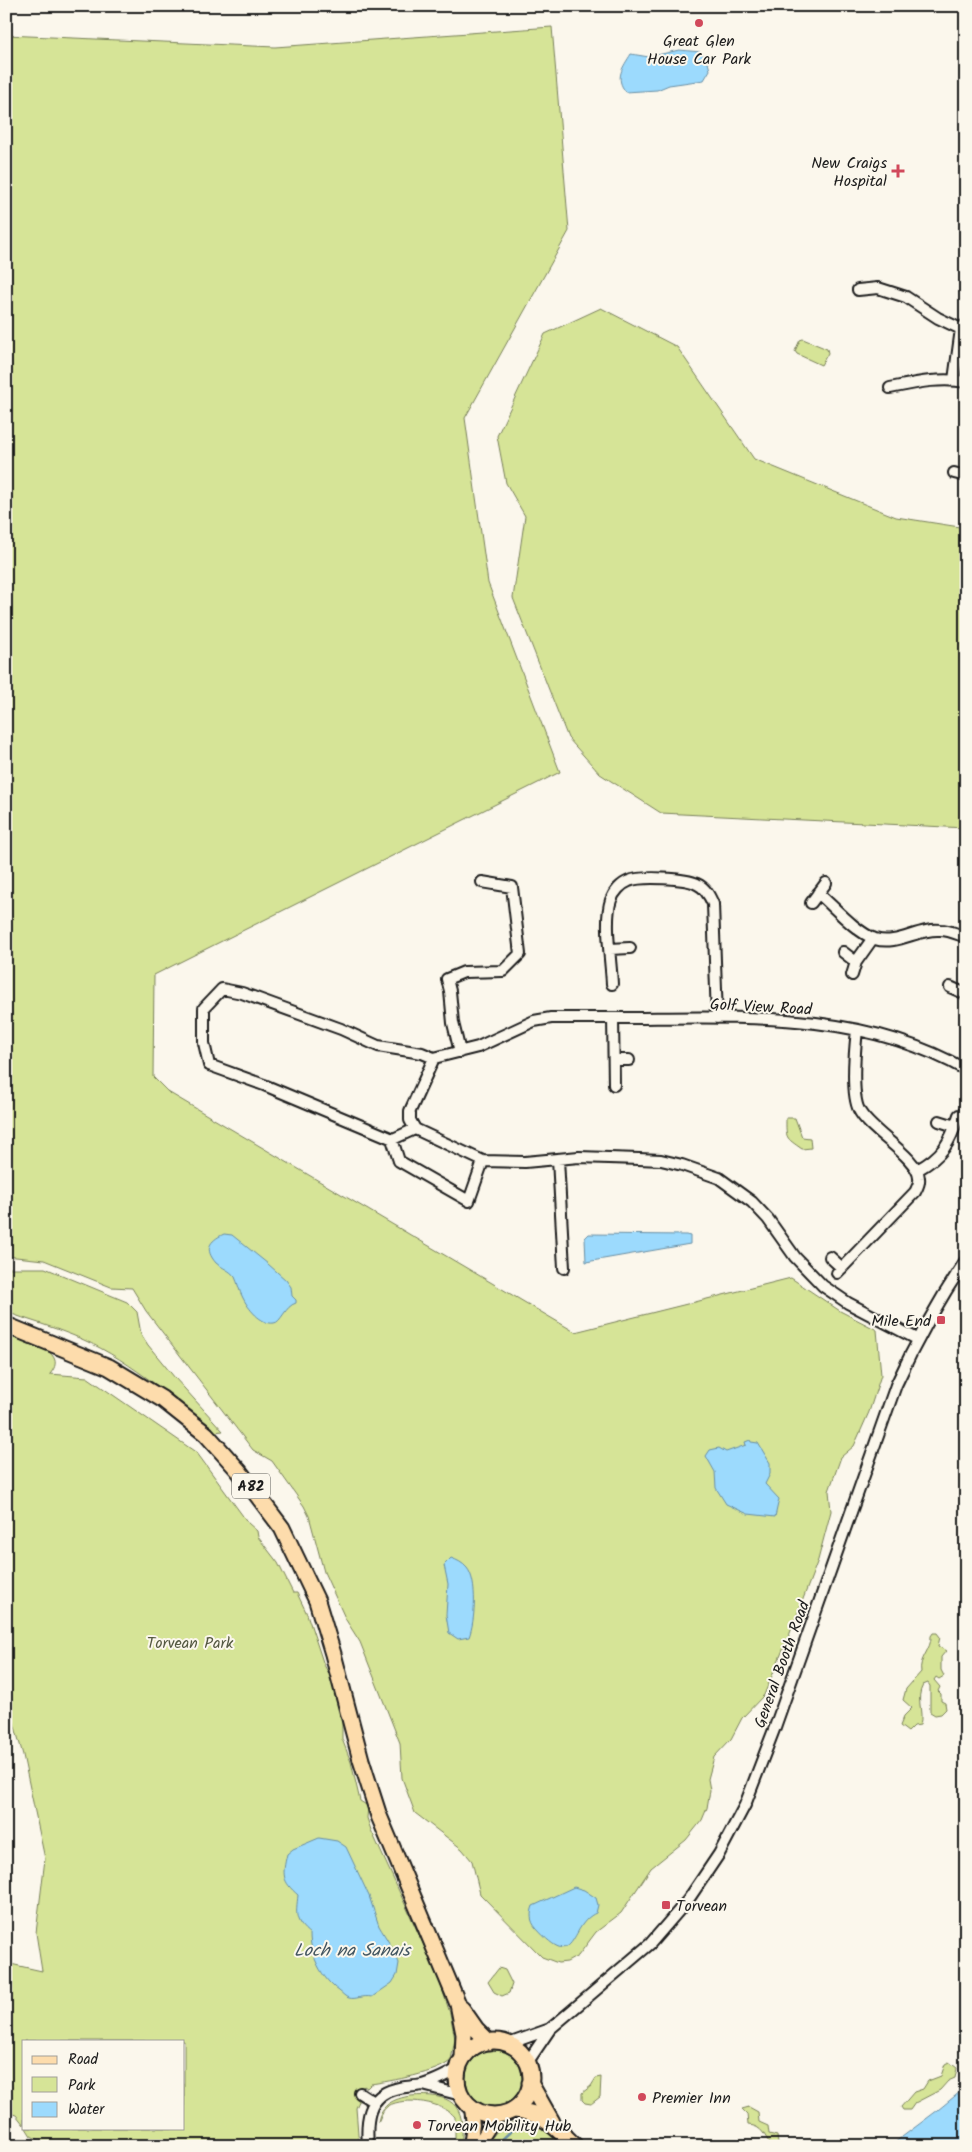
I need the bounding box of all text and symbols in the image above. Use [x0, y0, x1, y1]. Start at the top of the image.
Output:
marker: Great Glen House Car Park [693, 17, 705, 29]
place label: Great Glen House Car Park [647, 29, 751, 72]
place label: New Craigs Hospital [811, 151, 887, 194]
marker: New Craigs Hospital [891, 164, 905, 178]
street label: Golf View Road [709, 992, 814, 1023]
place label: Mile End [871, 1309, 932, 1334]
marker: Mile End [935, 1314, 947, 1326]
road number: A82 [232, 1474, 270, 1498]
street label: General Booth Road [748, 1596, 817, 1732]
park label: Torvean Park [147, 1631, 234, 1656]
place label: Torvean [676, 1894, 727, 1919]
marker: Torvean [660, 1899, 672, 1911]
water label: Loch na Sanais [294, 1937, 412, 1966]
legend [22, 2040, 185, 2130]
text: Road [68, 2048, 99, 2072]
text: Park [68, 2074, 96, 2098]
place label: Premier Inn [652, 2086, 731, 2111]
marker: Premier Inn [636, 2091, 648, 2103]
text: Water [68, 2098, 105, 2122]
place label: Torvean Mobility Hub [427, 2114, 572, 2139]
marker: Torvean Mobility Hub [411, 2119, 423, 2131]

